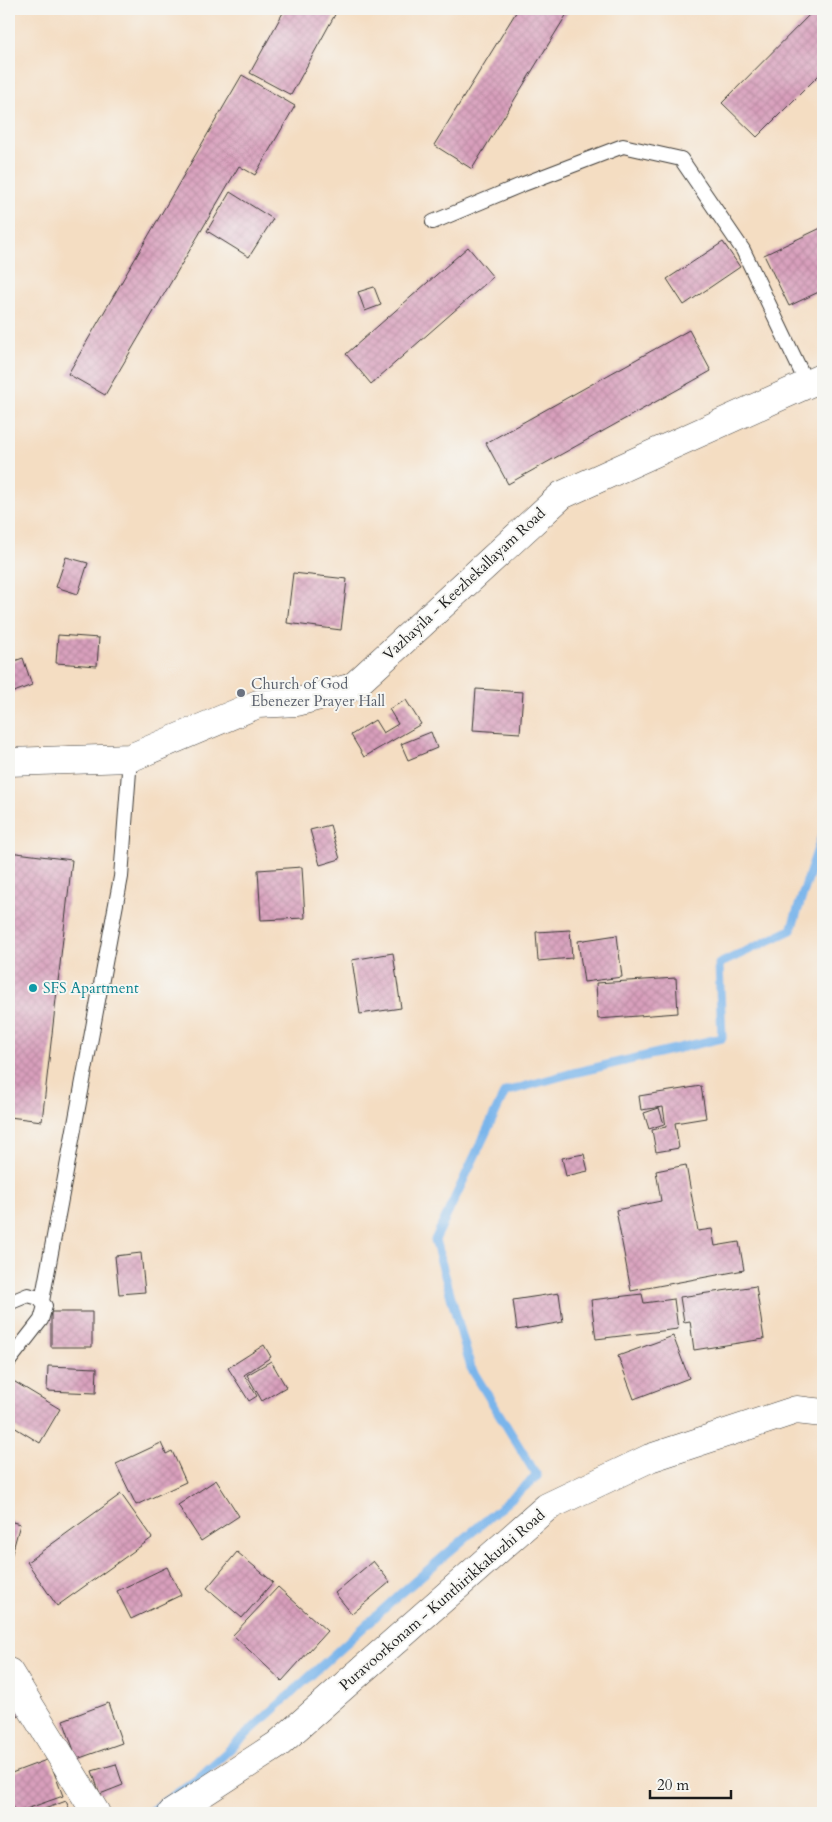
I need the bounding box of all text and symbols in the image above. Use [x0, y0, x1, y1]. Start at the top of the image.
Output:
street label: Vazhayila - Keezhekallayam Road [378, 503, 550, 665]
place label: Church of God Ebenezer Prayer Hall [251, 674, 385, 711]
marker: Church of God Ebenezer Prayer Hall [235, 687, 247, 699]
place label: SFS Apartment [43, 978, 139, 998]
marker: SFS Apartment [27, 982, 39, 994]
street label: Puravoorkonam - Kunthirikkakuzhi Road [335, 1505, 549, 1695]
scale bar [650, 1767, 731, 1799]
text: 20 m [657, 1775, 689, 1795]

